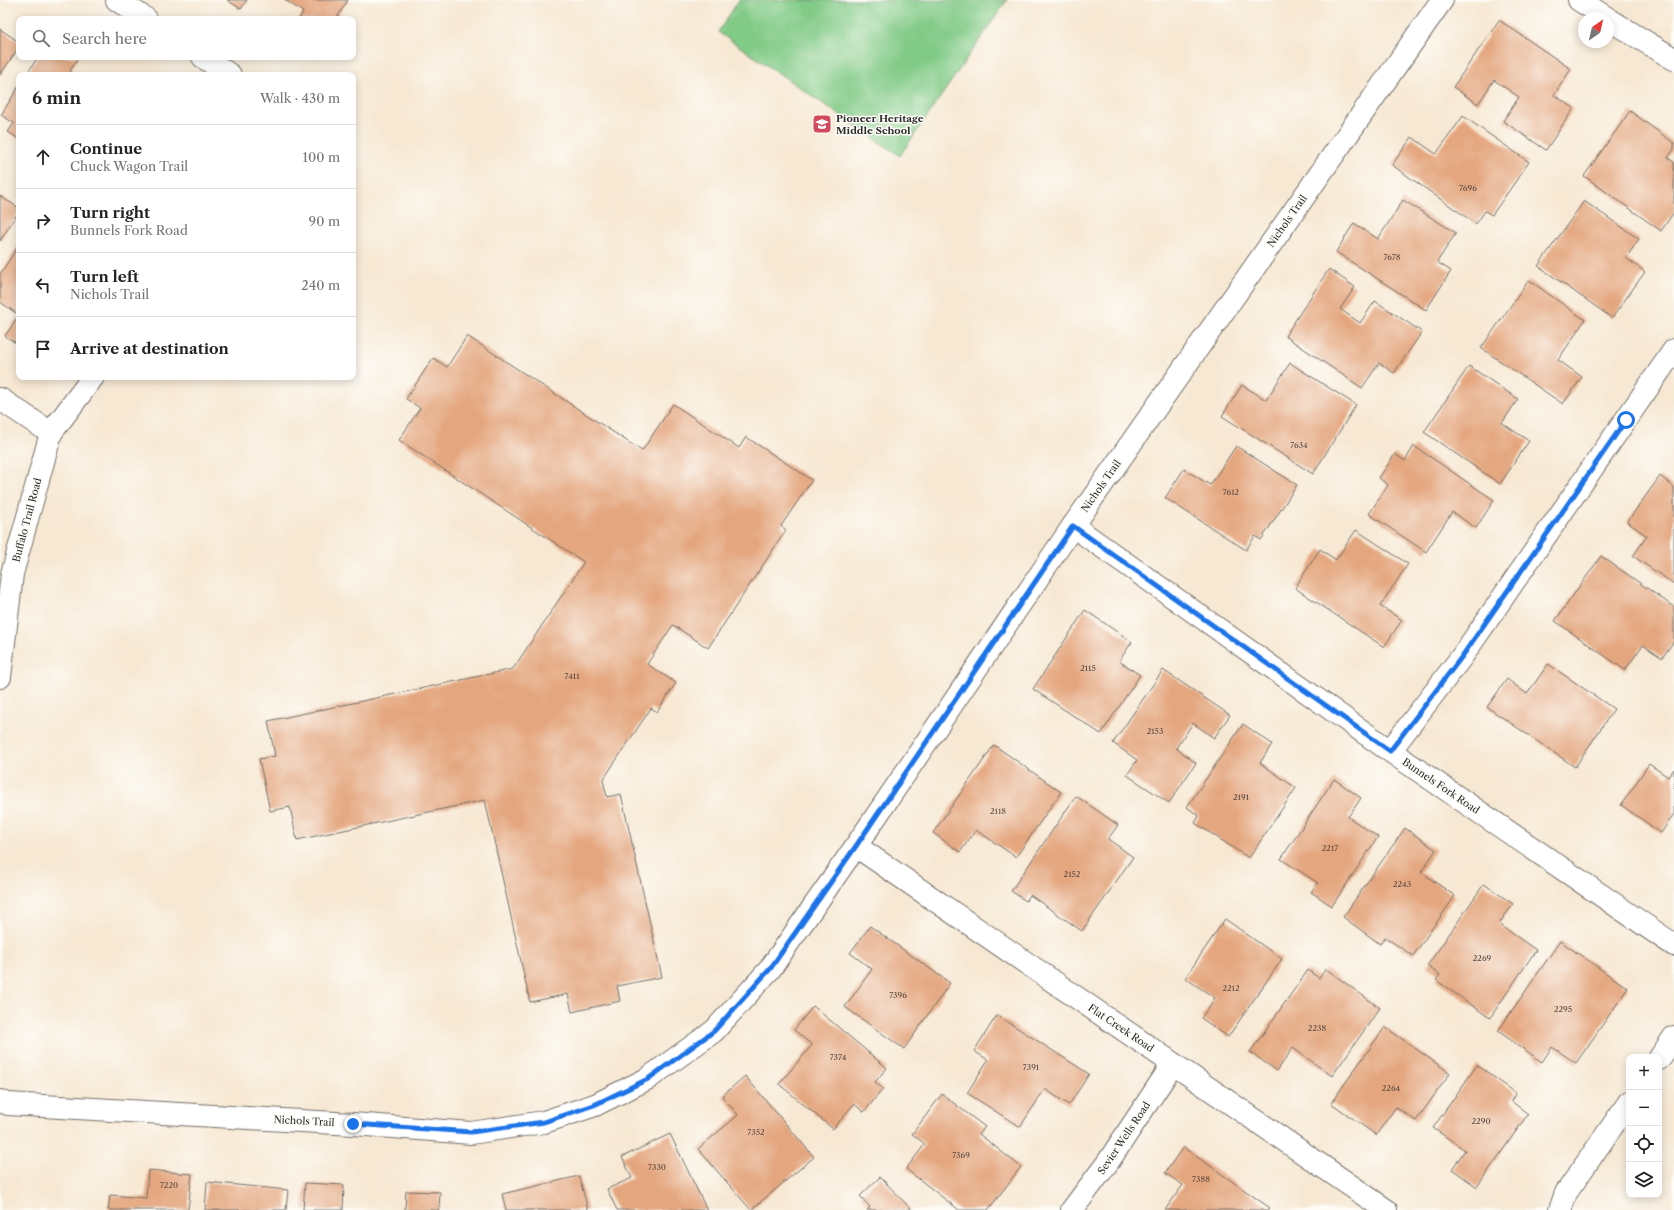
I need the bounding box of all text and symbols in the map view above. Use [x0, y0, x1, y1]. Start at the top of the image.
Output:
north arrow [1578, 12, 1614, 48]
search box [16, 16, 356, 60]
icon: search [30, 27, 52, 49]
text: Search here [62, 29, 147, 48]
text: 6 min [32, 88, 81, 108]
text: Walk · 430 m [260, 90, 340, 106]
place label: Pioneer Heritage Middle School [836, 112, 924, 137]
school or university icon: Pioneer Heritage Middle School [811, 113, 833, 135]
text: Continue [70, 139, 142, 158]
icon: ahead [32, 146, 54, 168]
text: 100 m [302, 149, 340, 165]
text: Chuck Wagon Trail [70, 158, 188, 174]
house number: 7696 [1459, 183, 1477, 193]
street label: Nichols Trail [1264, 192, 1310, 250]
text: Turn right [70, 203, 150, 222]
icon: right [32, 210, 54, 232]
text: 90 m [309, 213, 340, 229]
text: Bunnels Fork Road [70, 222, 188, 238]
house number: 7678 [1383, 252, 1401, 262]
text: Turn left [70, 267, 139, 286]
icon: left [32, 274, 54, 296]
text: 240 m [301, 277, 340, 293]
text: Nichols Trail [70, 286, 149, 302]
icon: arrive [32, 338, 54, 360]
text: Arrive at destination [70, 339, 229, 358]
route start [1617, 411, 1635, 429]
house number: 7634 [1290, 440, 1308, 450]
street label: Nichols Trail [1078, 457, 1124, 515]
street label: Buffalo Trail Road [10, 477, 44, 563]
house number: 7612 [1223, 487, 1240, 497]
house number: 2115 [1080, 663, 1096, 673]
house number: 7411 [564, 671, 580, 681]
house number: 2153 [1147, 726, 1163, 736]
street label: Bunnels Fork Road [1400, 755, 1482, 817]
house number: 2191 [1233, 792, 1250, 802]
house number: 2118 [990, 806, 1006, 816]
house number: 2217 [1322, 843, 1338, 853]
house number: 2152 [1064, 869, 1081, 879]
house number: 2243 [1393, 879, 1411, 889]
house number: 2269 [1473, 953, 1492, 963]
house number: 2212 [1222, 983, 1240, 993]
house number: 7396 [889, 990, 907, 1000]
street label: Flat Creek Road [1085, 1001, 1157, 1055]
house number: 2295 [1554, 1004, 1572, 1014]
house number: 2238 [1308, 1023, 1326, 1033]
house number: 7374 [830, 1052, 847, 1062]
map controls [1626, 1054, 1662, 1198]
button: + [1626, 1054, 1662, 1090]
house number: 7391 [1023, 1062, 1040, 1072]
house number: 2264 [1382, 1083, 1401, 1093]
button: − [1626, 1090, 1662, 1126]
street label: Sevier Wells Road [1095, 1099, 1153, 1177]
street label: Nichols Trail [273, 1113, 335, 1129]
route end [344, 1115, 362, 1133]
house number: 2290 [1472, 1116, 1490, 1126]
button: locate [1626, 1126, 1662, 1162]
house number: 7352 [747, 1127, 765, 1137]
house number: 7369 [952, 1150, 970, 1160]
house number: 7330 [648, 1162, 666, 1172]
button: layers [1626, 1162, 1662, 1198]
house number: 7388 [1192, 1174, 1210, 1184]
house number: 7220 [160, 1180, 178, 1190]

